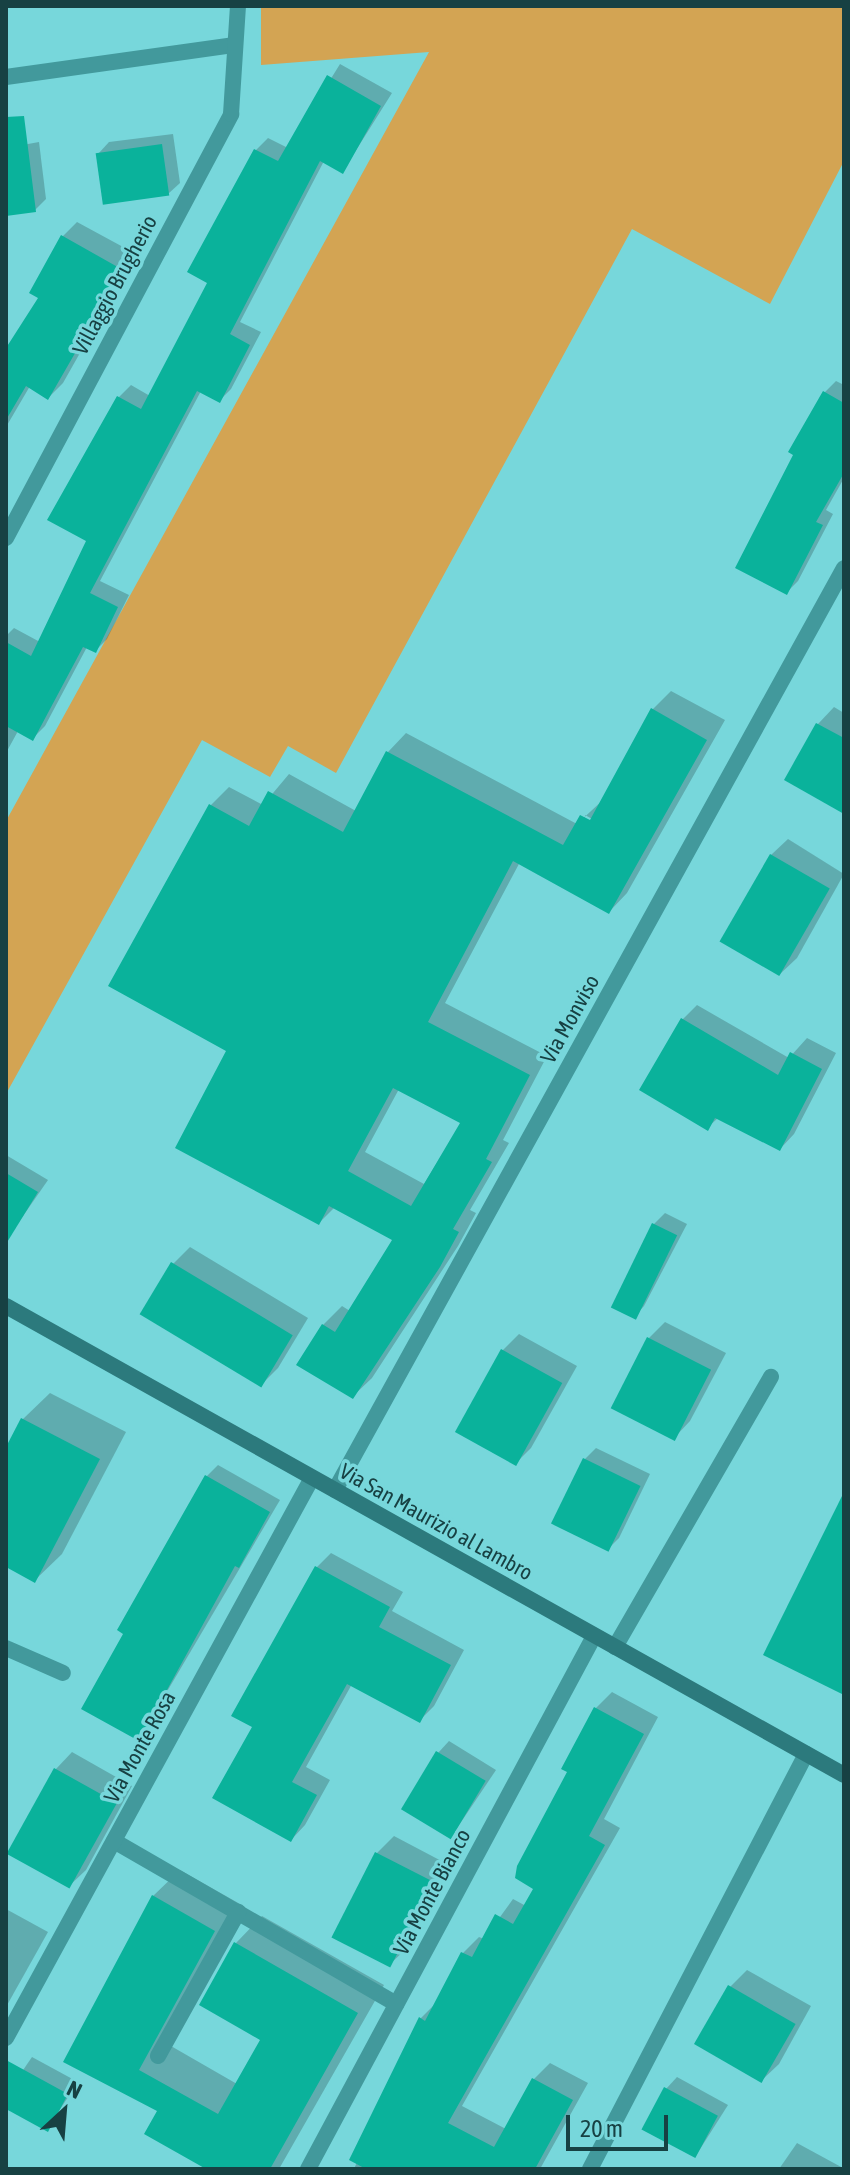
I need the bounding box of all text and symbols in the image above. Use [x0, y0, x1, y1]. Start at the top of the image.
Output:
street label: Villaggio Brugherio [67, 211, 163, 359]
street label: Via Monviso [535, 970, 605, 1068]
street label: Via San Maurizio al Lambro [335, 1458, 537, 1586]
street label: Via Monte Rosa [99, 1687, 181, 1807]
street label: Via Monte Bianco [388, 1825, 476, 1959]
north arrow [24, 2071, 104, 2151]
text: N [63, 2075, 86, 2104]
scale bar [570, 2099, 672, 2149]
text: 20 m [580, 2115, 623, 2142]

